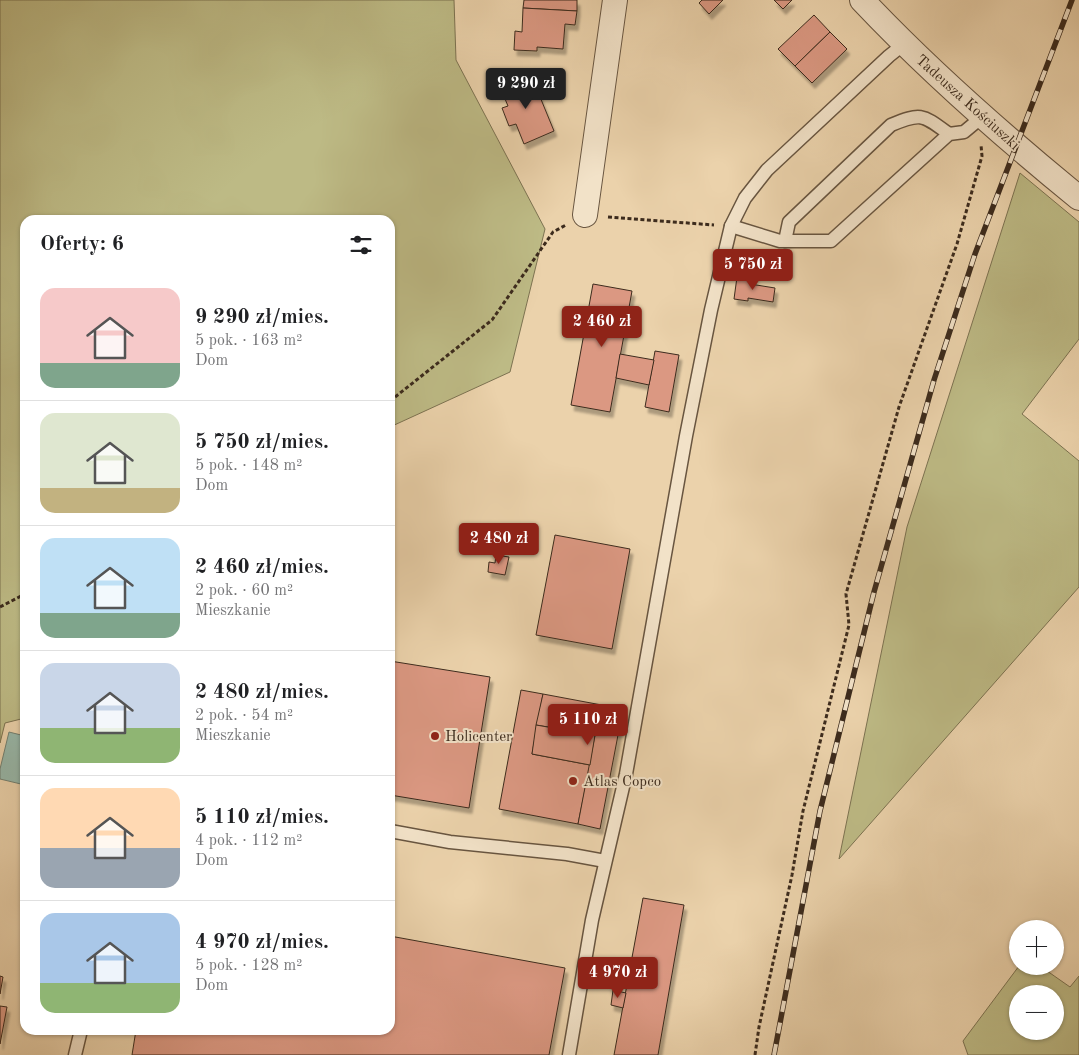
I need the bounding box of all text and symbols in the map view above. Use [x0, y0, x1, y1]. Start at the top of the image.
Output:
street label: Tadeusza Kościuszki [912, 53, 1022, 153]
pin: 9 290 zł [474, 68, 578, 110]
text: 9 290 zł [497, 76, 555, 92]
icon: filters [347, 231, 375, 259]
text: Oferty: 6 [40, 234, 124, 255]
pin: 5 750 zł [701, 248, 805, 291]
text: 5 750 zł [724, 257, 782, 273]
pin: 2 460 zł [550, 306, 654, 348]
text: 9 290 zł/mies. [195, 307, 329, 328]
icon: home [80, 308, 140, 368]
text: 2 460 zł [573, 314, 631, 330]
text: 5 pok. · 163 m² [195, 333, 302, 349]
text: Dom [195, 353, 228, 369]
text: 5 750 zł/mies. [195, 432, 329, 453]
icon: home [80, 433, 140, 493]
text: 5 pok. · 148 m² [195, 458, 302, 474]
text: Dom [195, 478, 228, 494]
pin: 2 480 zł [447, 522, 551, 565]
text: 2 480 zł [470, 531, 528, 547]
text: 2 460 zł/mies. [195, 557, 329, 578]
icon: home [80, 558, 140, 618]
text: 2 pok. · 60 m² [195, 583, 293, 599]
text: Mieszkanie [195, 603, 271, 619]
text: 2 480 zł/mies. [195, 682, 329, 703]
icon: home [80, 683, 140, 743]
pin: 5 110 zł [536, 704, 640, 746]
text: 2 pok. · 54 m² [195, 708, 293, 724]
text: 5 110 zł [559, 712, 617, 728]
text: Mieszkanie [195, 728, 271, 744]
marker: Holicenter [429, 730, 441, 742]
place label: Holicenter [445, 730, 512, 745]
marker: Atlas Copco [567, 775, 579, 787]
place label: Atlas Copco [583, 775, 661, 790]
text: 5 110 zł/mies. [195, 807, 329, 828]
icon: home [80, 808, 140, 868]
text: 4 pok. · 112 m² [195, 833, 302, 849]
text: Dom [195, 853, 228, 869]
map controls [1009, 920, 1064, 1040]
button: + [1009, 920, 1064, 975]
text: 4 970 zł/mies. [195, 932, 329, 953]
icon: home [80, 933, 140, 993]
pin: 4 970 zł [566, 956, 670, 999]
text: 5 pok. · 128 m² [195, 958, 302, 974]
text: 4 970 zł [589, 965, 647, 981]
text: Dom [195, 978, 228, 994]
button: − [1009, 985, 1064, 1040]

